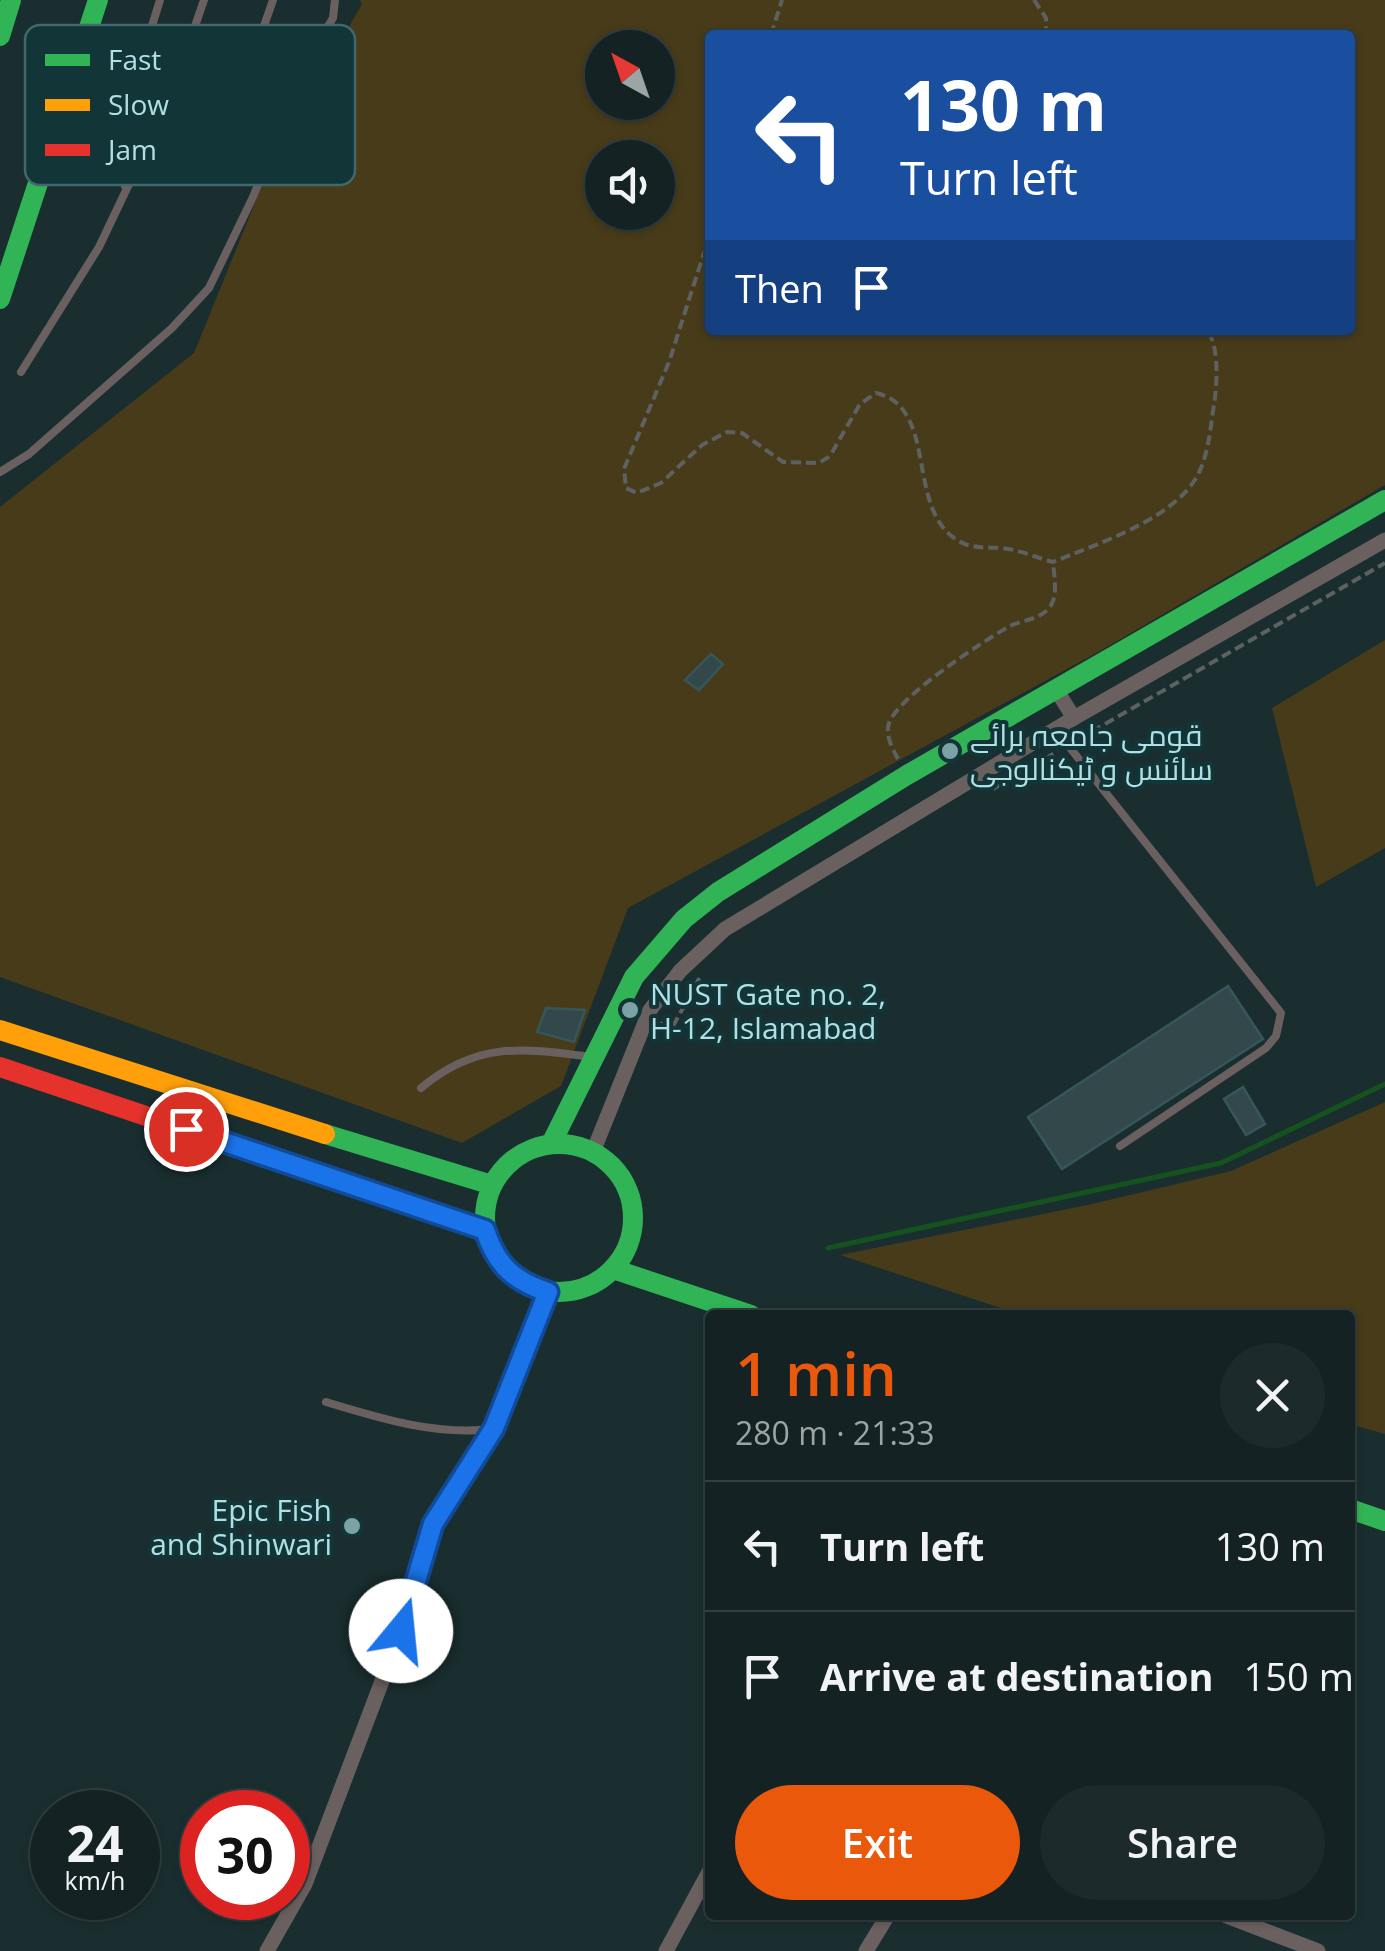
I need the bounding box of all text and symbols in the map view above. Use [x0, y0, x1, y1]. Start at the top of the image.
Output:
legend [25, 25, 355, 185]
north arrow [585, 30, 675, 120]
map controls [585, 30, 675, 230]
text: Fast [108, 40, 161, 78]
text: 130 m [900, 56, 1107, 152]
icon: left [735, 70, 865, 200]
text: Slow [108, 85, 169, 123]
text: Jam [105, 130, 157, 168]
button: sound [585, 140, 675, 230]
text: Turn left [900, 147, 1078, 208]
icon: arrive [844, 260, 899, 315]
text: Then [735, 262, 824, 314]
place label: قومی جامعہ برائے سائنس و ٹیکنالوجی [970, 714, 1213, 789]
marker: قومی جامعہ برائے سائنس و ٹیکنالوجی [939, 740, 961, 762]
place label: NUST Gate no. 2, H-12, Islamabad [650, 973, 886, 1048]
marker: NUST Gate no. 2, H-12, Islamabad [619, 999, 641, 1021]
pin [144, 1087, 229, 1172]
icon: arrive [159, 1102, 214, 1157]
text: 1 min [735, 1332, 897, 1414]
button: close [1220, 1343, 1325, 1448]
text: 280 m · 21:33 [735, 1411, 934, 1454]
place label: Epic Fish and Shinwari [150, 1489, 332, 1564]
marker: Epic Fish and Shinwari [341, 1515, 363, 1537]
icon: left [735, 1519, 790, 1574]
text: Turn left [820, 1520, 984, 1572]
text: 130 m [1215, 1520, 1325, 1572]
position arrow [349, 1579, 453, 1683]
icon: arrive [735, 1649, 790, 1704]
text: Arrive at destination [820, 1650, 1214, 1702]
text: 150 m [1244, 1650, 1354, 1702]
button: Exit [735, 1785, 1020, 1900]
button: Share [1040, 1785, 1325, 1900]
speed limit sign: 30 [180, 1790, 310, 1920]
text: 24 [66, 1809, 124, 1877]
text: km/h [65, 1863, 125, 1897]

